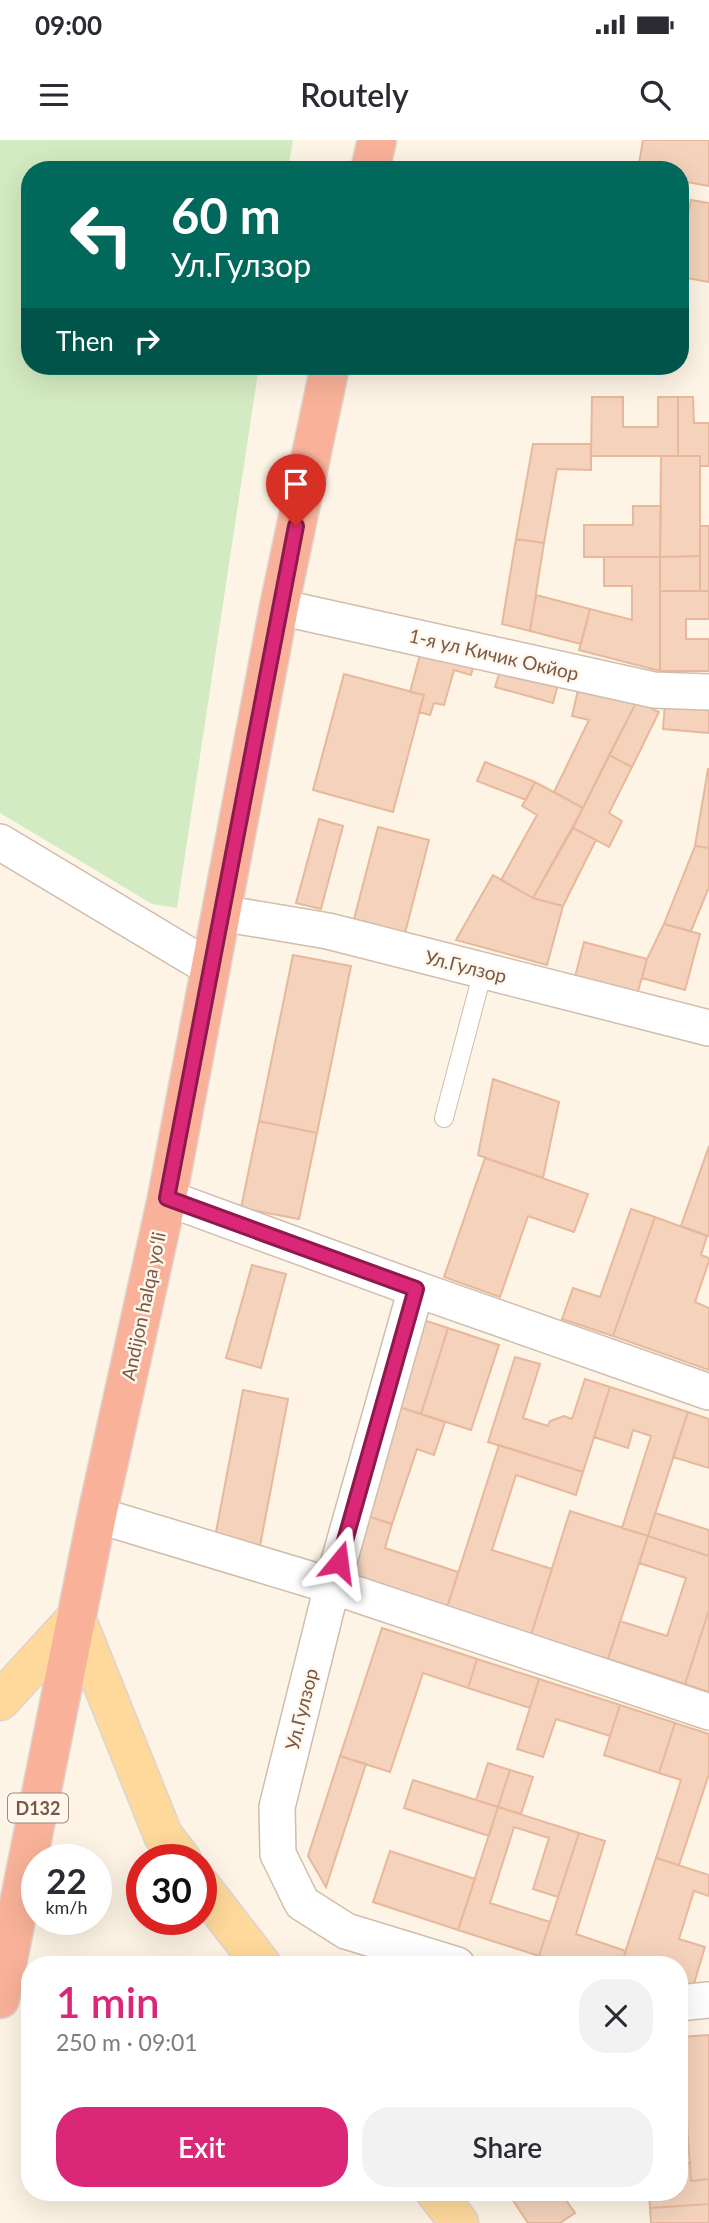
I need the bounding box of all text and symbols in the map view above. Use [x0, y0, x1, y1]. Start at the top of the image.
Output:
text: 09:00 [35, 9, 102, 41]
text: Routely [300, 75, 409, 114]
icon: menu [35, 76, 73, 114]
icon: search [636, 76, 674, 114]
text: 60 m [171, 186, 281, 244]
icon: left [56, 189, 147, 280]
text: Ул.Гулзор [171, 245, 311, 284]
icon: right [128, 322, 166, 360]
text: Then [56, 325, 114, 357]
pin [266, 454, 326, 526]
icon: arrive [277, 465, 315, 503]
street label: 1-я ул Кичик Окйор [407, 623, 581, 685]
street label: Ул.Гулзор [423, 945, 509, 987]
street label: Andijon halqa yo‘li [116, 1230, 170, 1382]
position arrow [302, 1525, 376, 1599]
street label: Ул.Гулзор [280, 1666, 322, 1752]
road number: D132 [8, 1793, 68, 1822]
speed limit sign: 30 [126, 1844, 217, 1935]
text: 22 [46, 1859, 87, 1901]
text: km/h [45, 1896, 88, 1918]
text: 1 min [56, 1977, 160, 2027]
button: close [579, 1979, 653, 2053]
text: 250 m · 09:01 [56, 2028, 198, 2056]
button: Exit [56, 2107, 348, 2187]
button: Share [362, 2107, 653, 2187]

